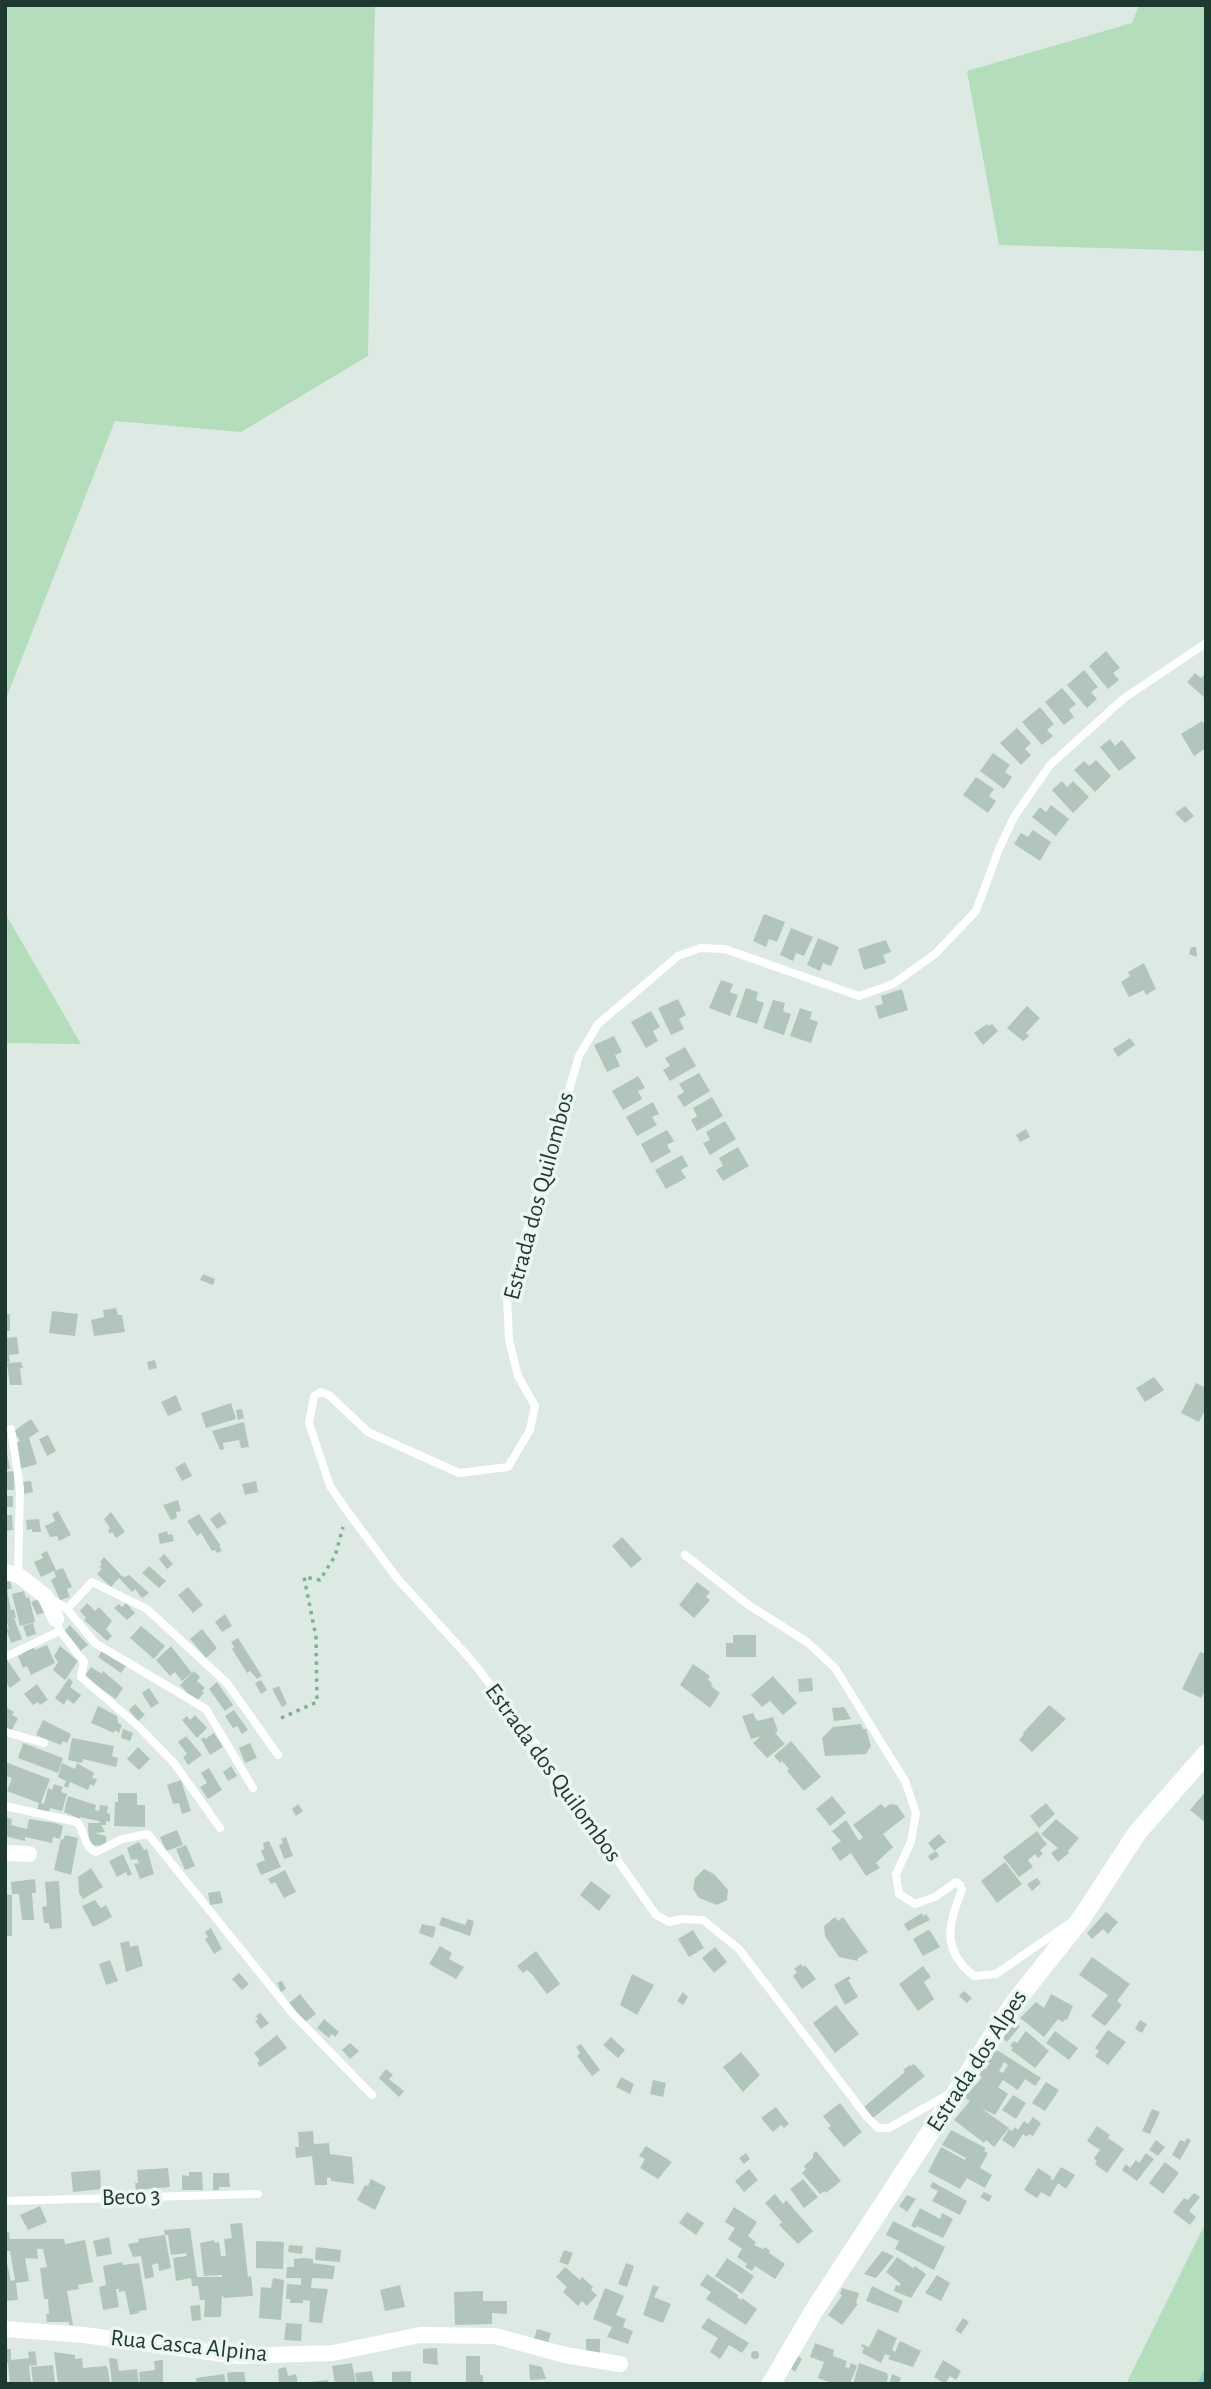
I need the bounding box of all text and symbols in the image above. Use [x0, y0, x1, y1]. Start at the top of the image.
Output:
street label: Estrada dos Quilombos [500, 1089, 578, 1303]
street label: Estrada dos Quilombos [480, 1679, 626, 1867]
street label: Estrada dos Alpes [922, 1986, 1032, 2136]
street label: Beco 3 [101, 2184, 161, 2210]
street label: Rua Casca Alpina [109, 2326, 269, 2366]

